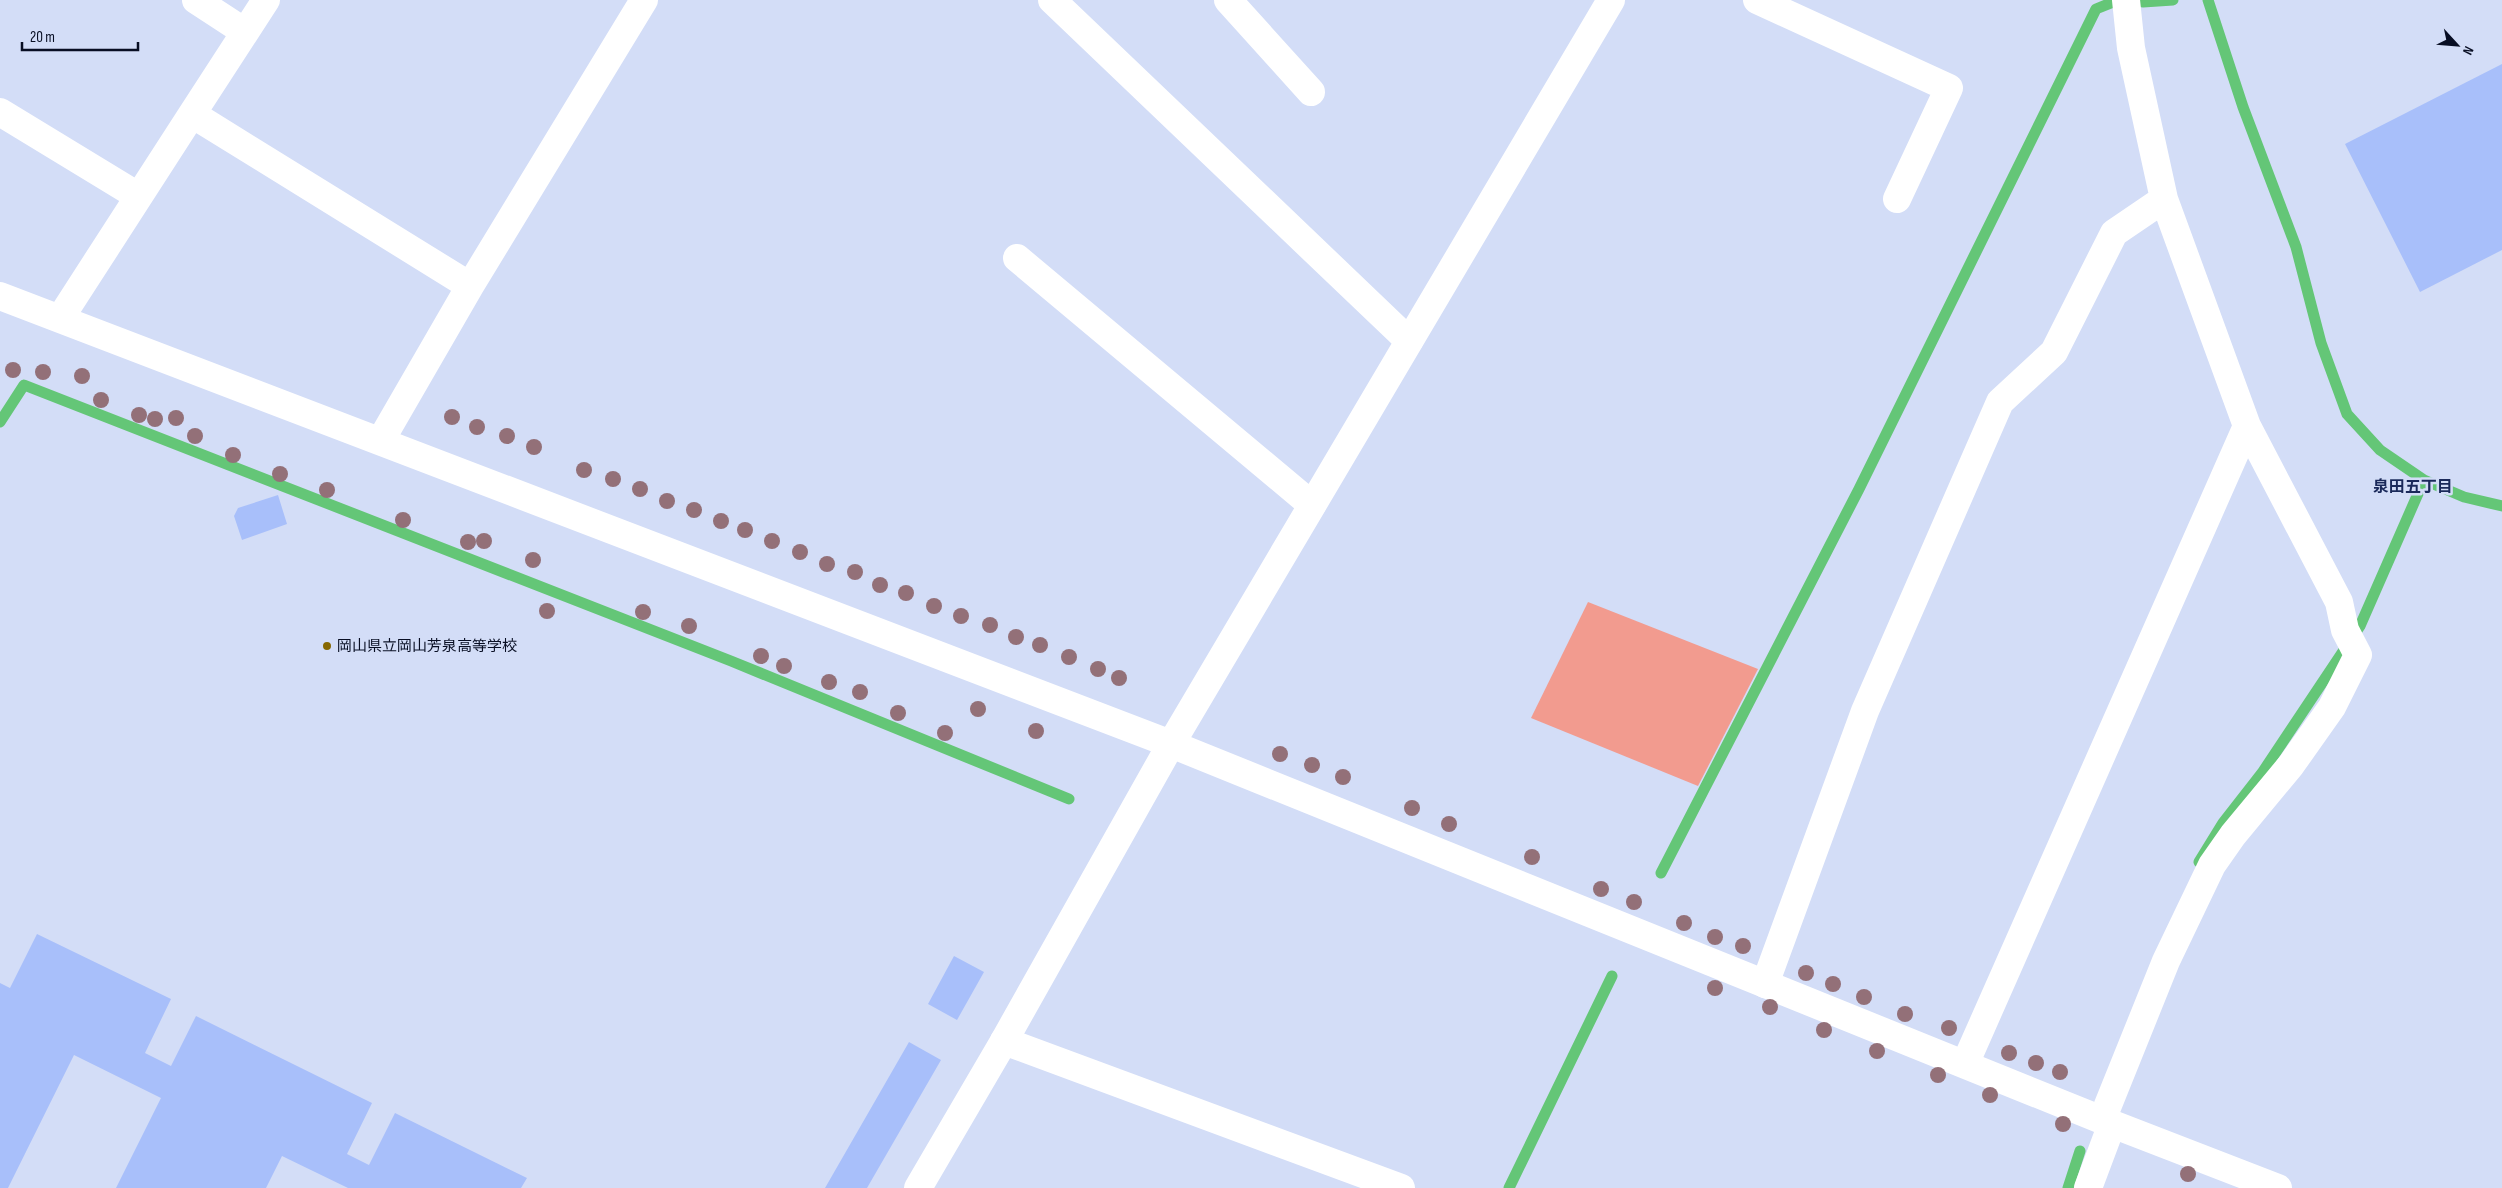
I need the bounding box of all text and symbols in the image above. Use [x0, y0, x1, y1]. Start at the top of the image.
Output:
scale bar [22, 20, 139, 52]
north arrow [2432, 20, 2482, 70]
text: 20 m [30, 28, 55, 47]
text: N [2459, 43, 2478, 58]
district label: 泉田五丁目 [2373, 478, 2453, 497]
place label: 岡山県立岡山芳泉高等学校 [337, 637, 517, 656]
marker: 岡山県立岡山芳泉高等学校 [321, 640, 333, 652]

